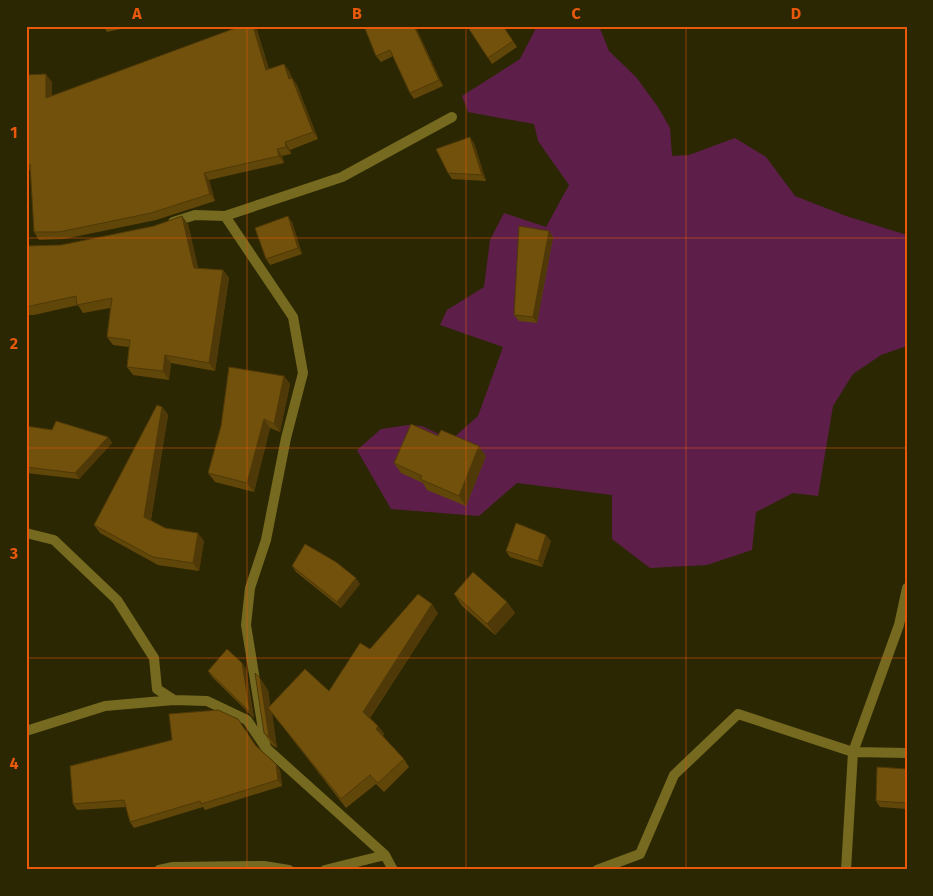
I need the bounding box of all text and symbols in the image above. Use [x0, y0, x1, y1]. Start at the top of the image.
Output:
text: A [131, 4, 142, 23]
text: B [352, 4, 362, 23]
text: C [571, 4, 581, 23]
text: D [791, 4, 801, 23]
text: 1 [10, 123, 18, 142]
text: 2 [10, 334, 18, 353]
text: 3 [9, 544, 18, 563]
text: 4 [9, 754, 19, 773]

